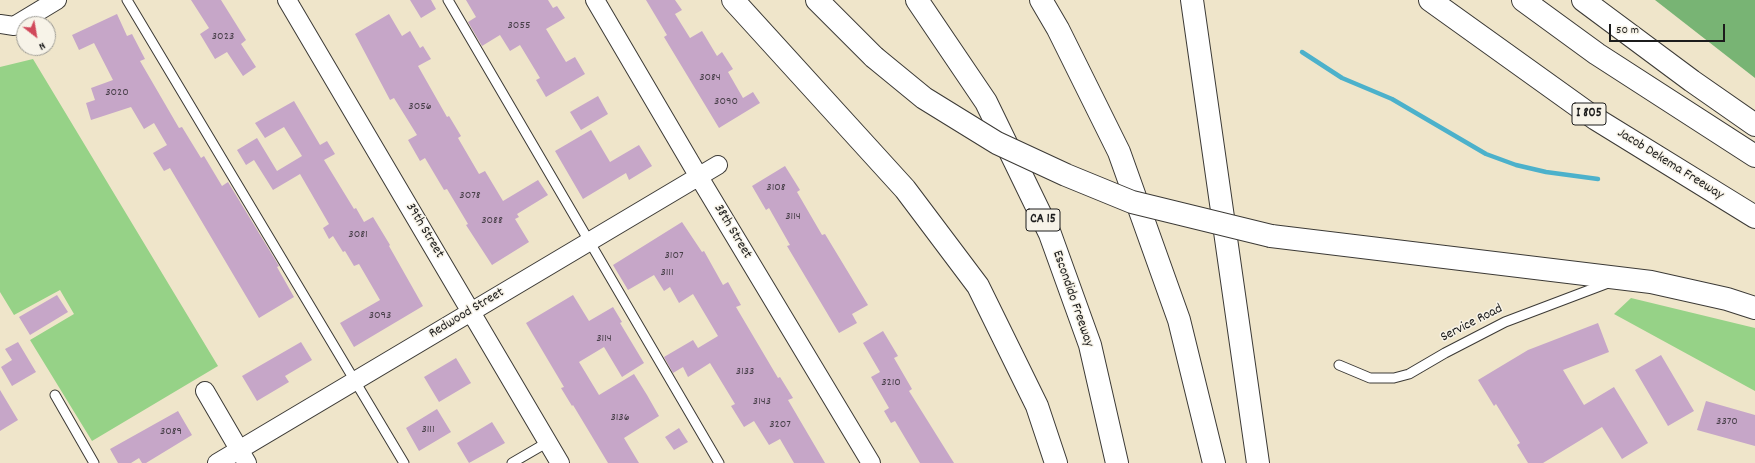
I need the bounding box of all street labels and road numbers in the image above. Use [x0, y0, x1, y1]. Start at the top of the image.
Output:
road number: I 805 [1572, 103, 1606, 125]
street label: Jacob Dekema Freeway [1614, 125, 1726, 205]
street label: 39th Street [401, 200, 447, 262]
street label: 38th Street [709, 202, 755, 262]
road number: CA 15 [1026, 209, 1060, 231]
street label: Escondido Freeway [1048, 249, 1096, 349]
street label: Redwood Street [426, 285, 508, 343]
street label: Service Road [1438, 301, 1506, 347]

